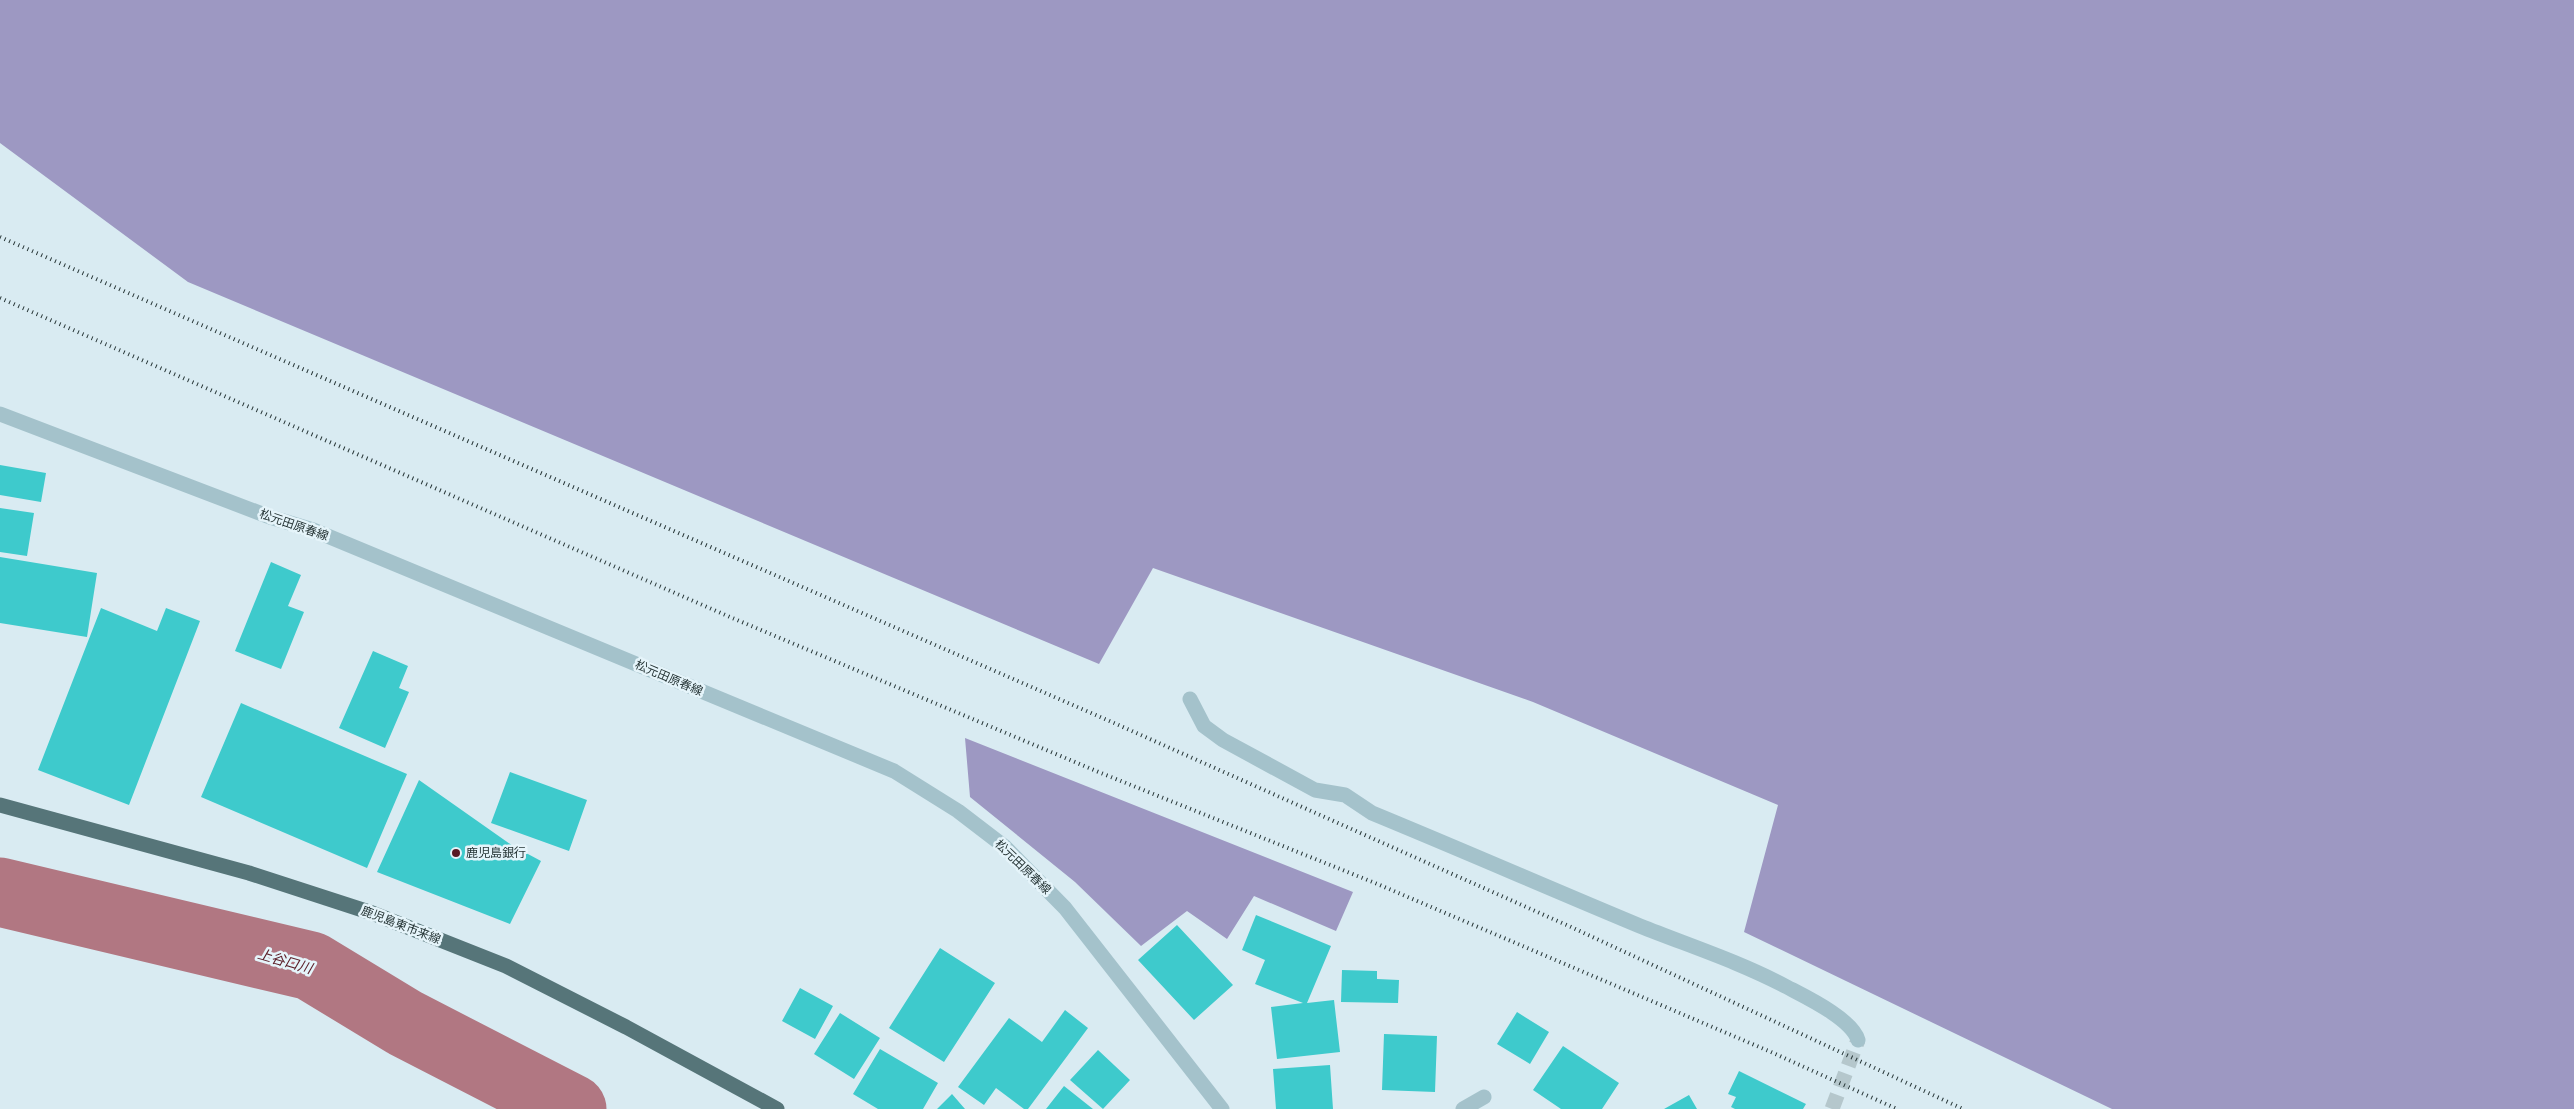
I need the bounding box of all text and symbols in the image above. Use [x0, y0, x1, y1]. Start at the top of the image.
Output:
street label: 松元田原春線 [258, 506, 331, 543]
street label: 松元田原春線 [633, 657, 705, 699]
street label: 松元田原春線 [992, 836, 1054, 897]
place label: 鹿児島銀行 [466, 845, 526, 860]
marker: 鹿児島銀行 [450, 847, 462, 859]
street label: 鹿児島東市来線 [359, 902, 443, 947]
water label: 上谷口川 [256, 945, 316, 977]

